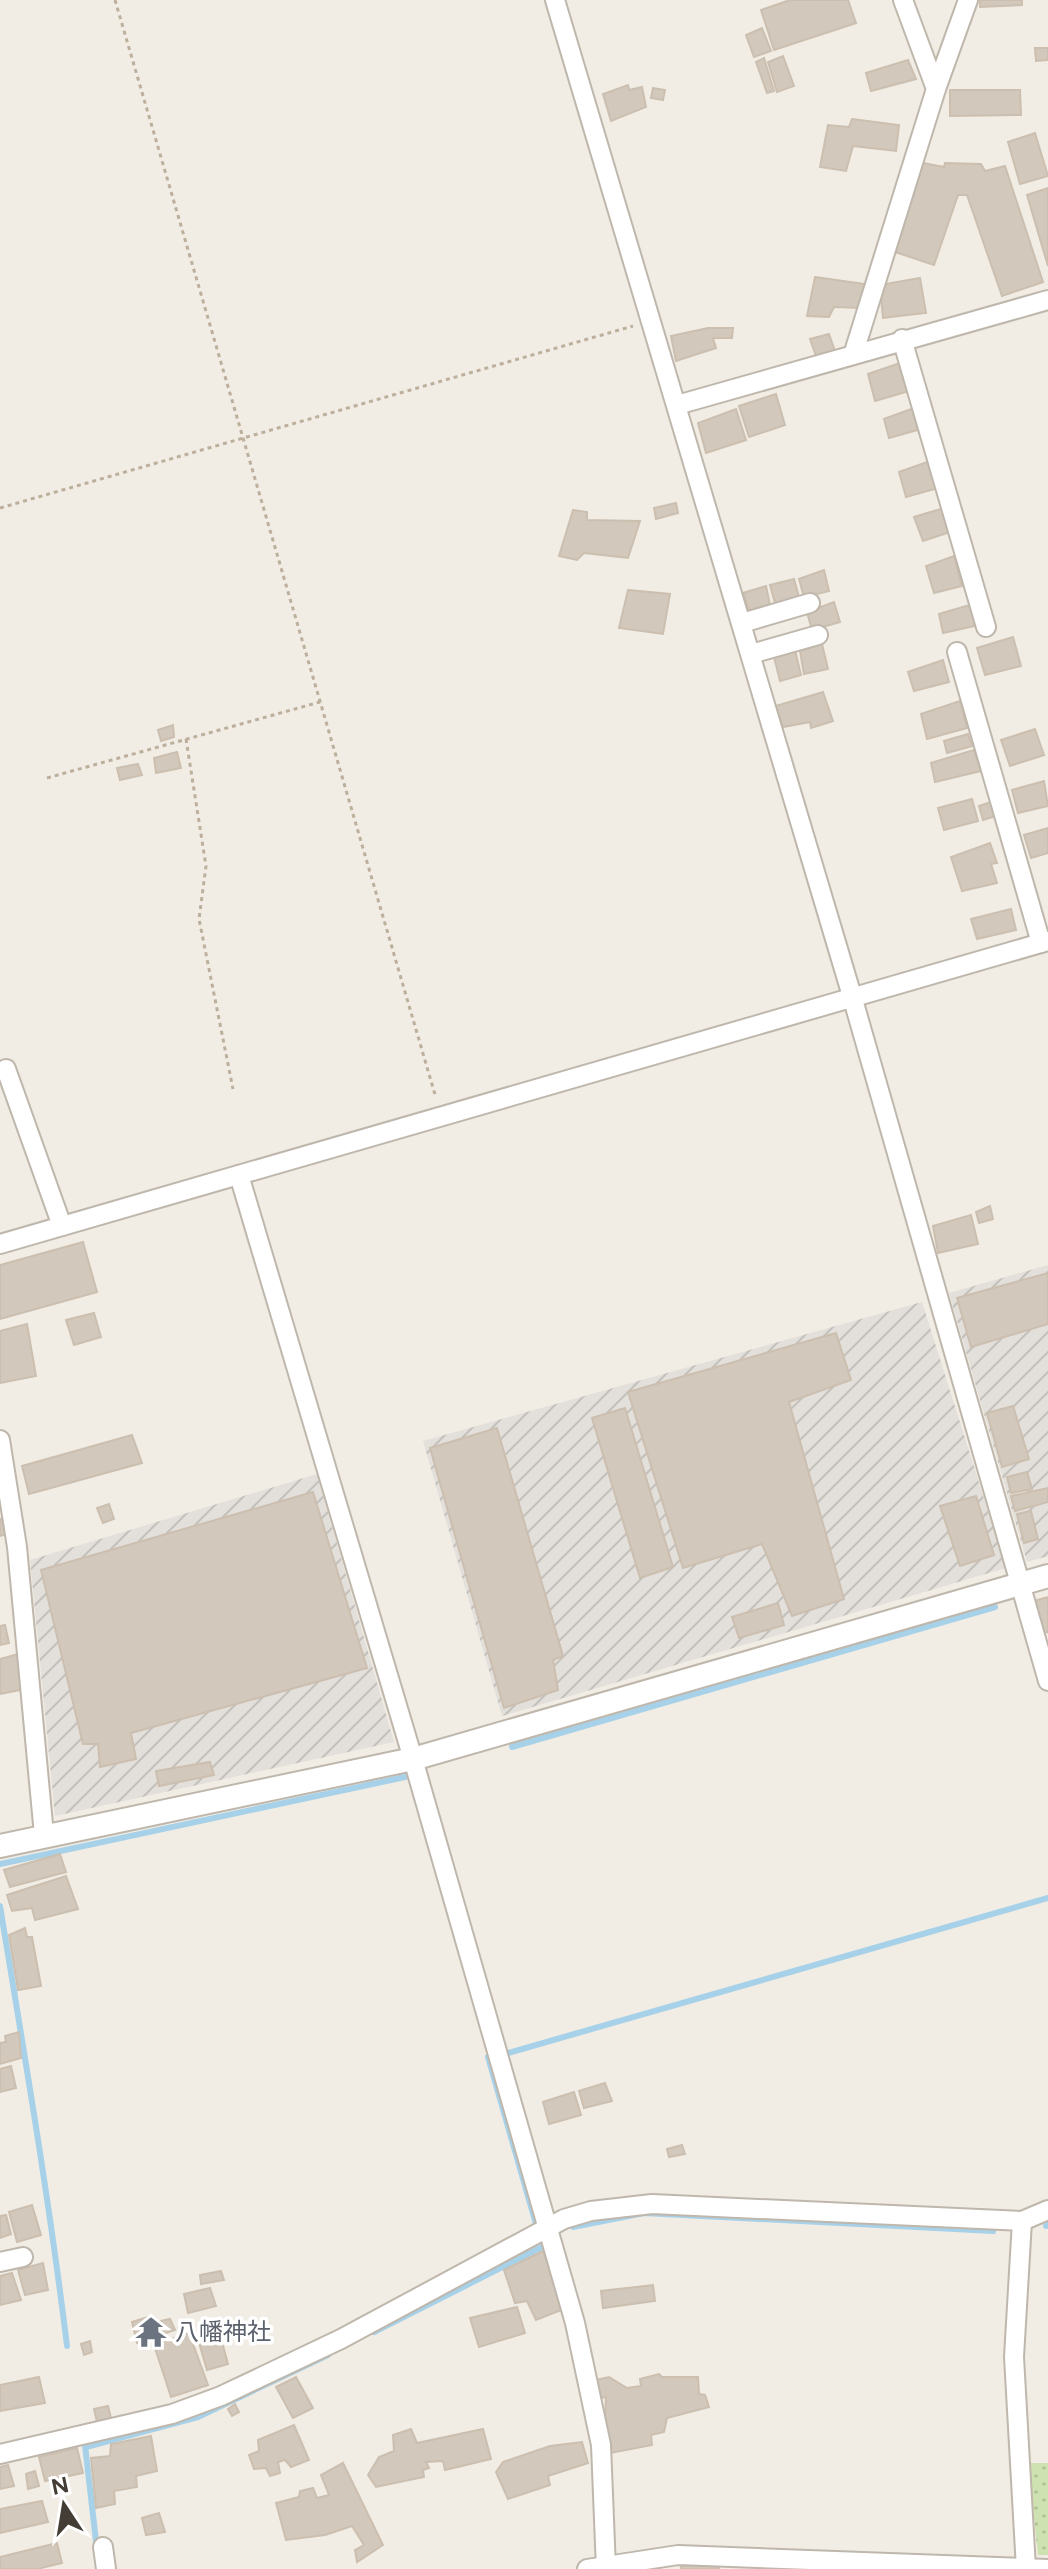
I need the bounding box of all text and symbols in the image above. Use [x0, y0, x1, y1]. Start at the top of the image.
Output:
temple icon: 八幡神社 [134, 2315, 168, 2349]
place label: 八幡神社 [175, 2317, 271, 2346]
north arrow [24, 2465, 104, 2545]
text: N [49, 2471, 71, 2501]

